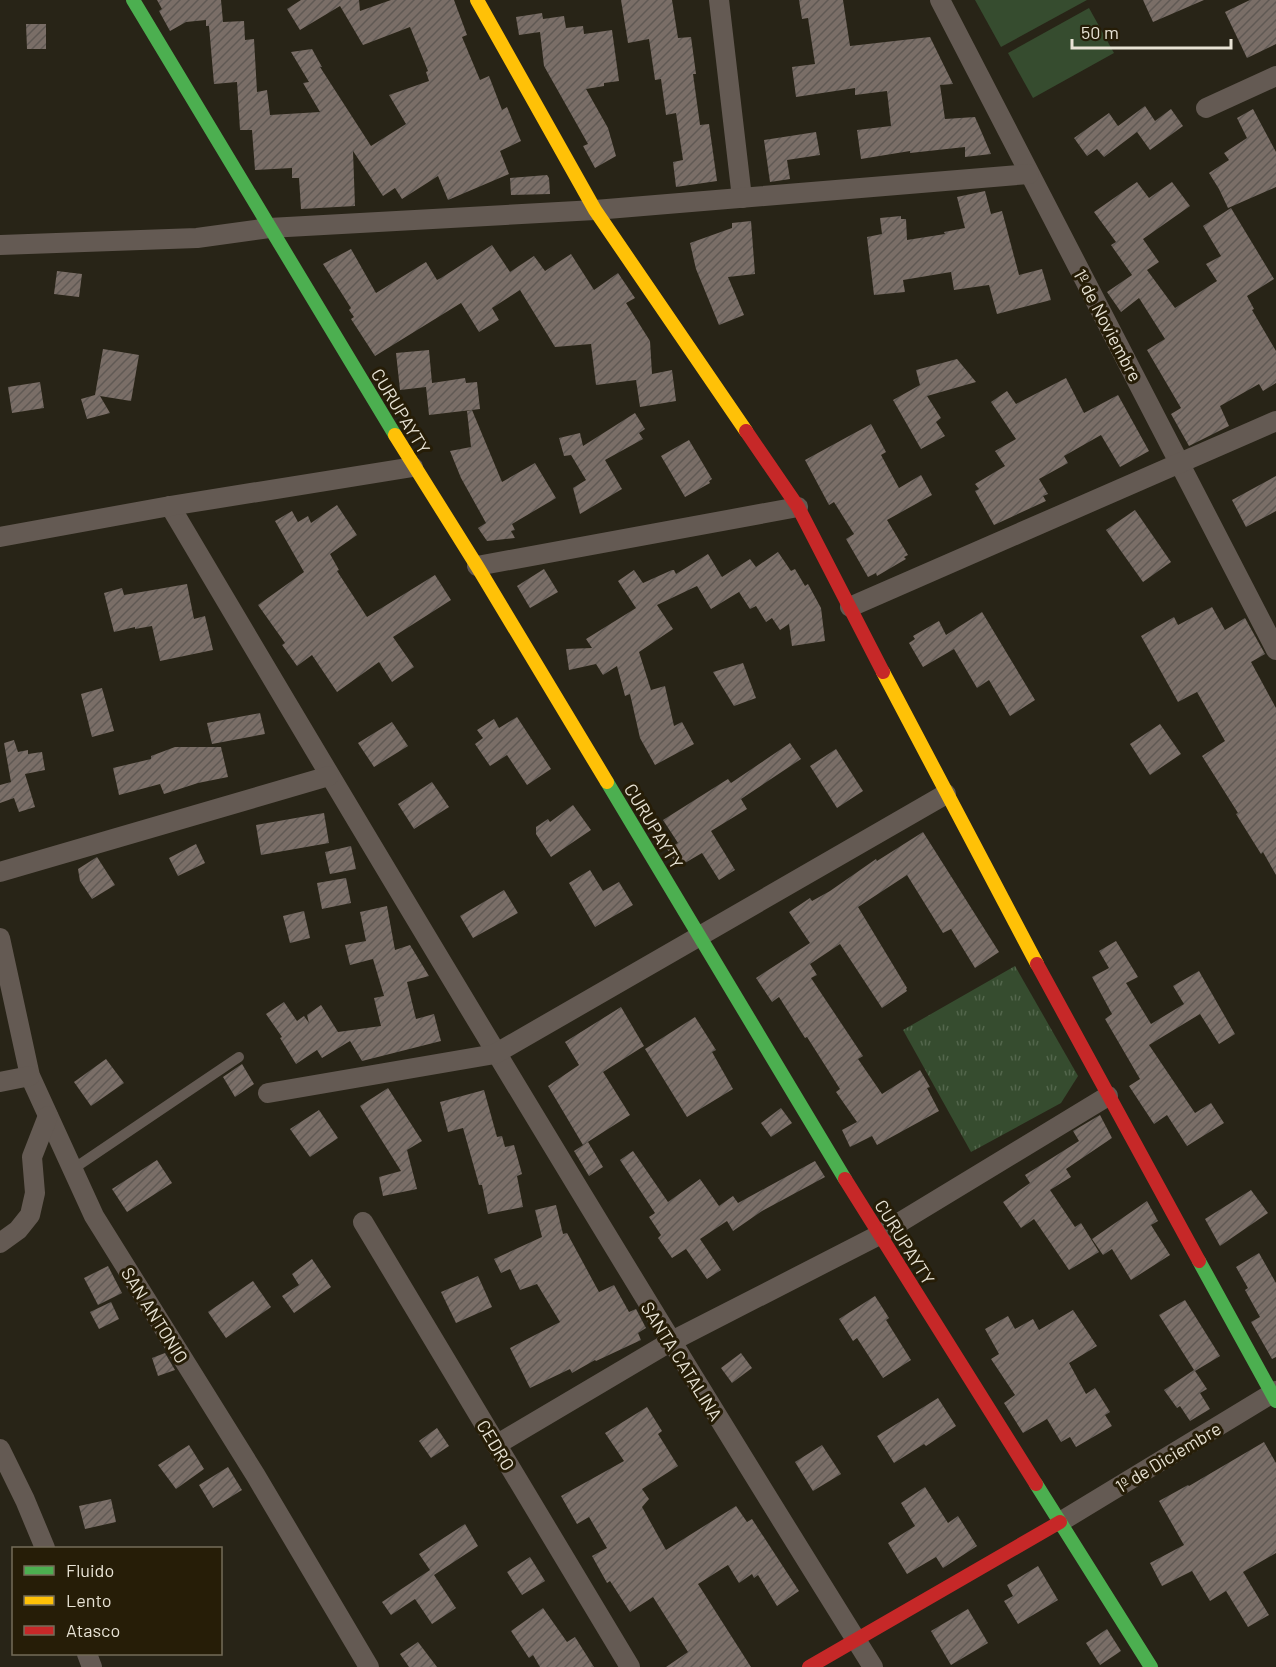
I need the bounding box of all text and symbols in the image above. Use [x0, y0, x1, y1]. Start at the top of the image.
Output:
scale bar [1072, 12, 1231, 50]
text: 50 m [1081, 21, 1119, 43]
street label: 1º de Noviembre [1069, 265, 1147, 385]
street label: CURUPAYTY [367, 364, 435, 458]
street label: CURUPAYTY [620, 779, 688, 873]
street label: CURUPAYTY [870, 1196, 940, 1288]
street label: SAN ANTONIO [117, 1263, 193, 1367]
street label: SANTA CATALINA [637, 1297, 727, 1425]
street label: CEDRO [472, 1416, 520, 1474]
street label: 1º de Diciembre [1111, 1417, 1225, 1497]
legend [12, 1547, 222, 1655]
text: Fluido [66, 1559, 114, 1581]
text: Lento [66, 1589, 112, 1611]
text: Atasco [66, 1619, 120, 1641]

